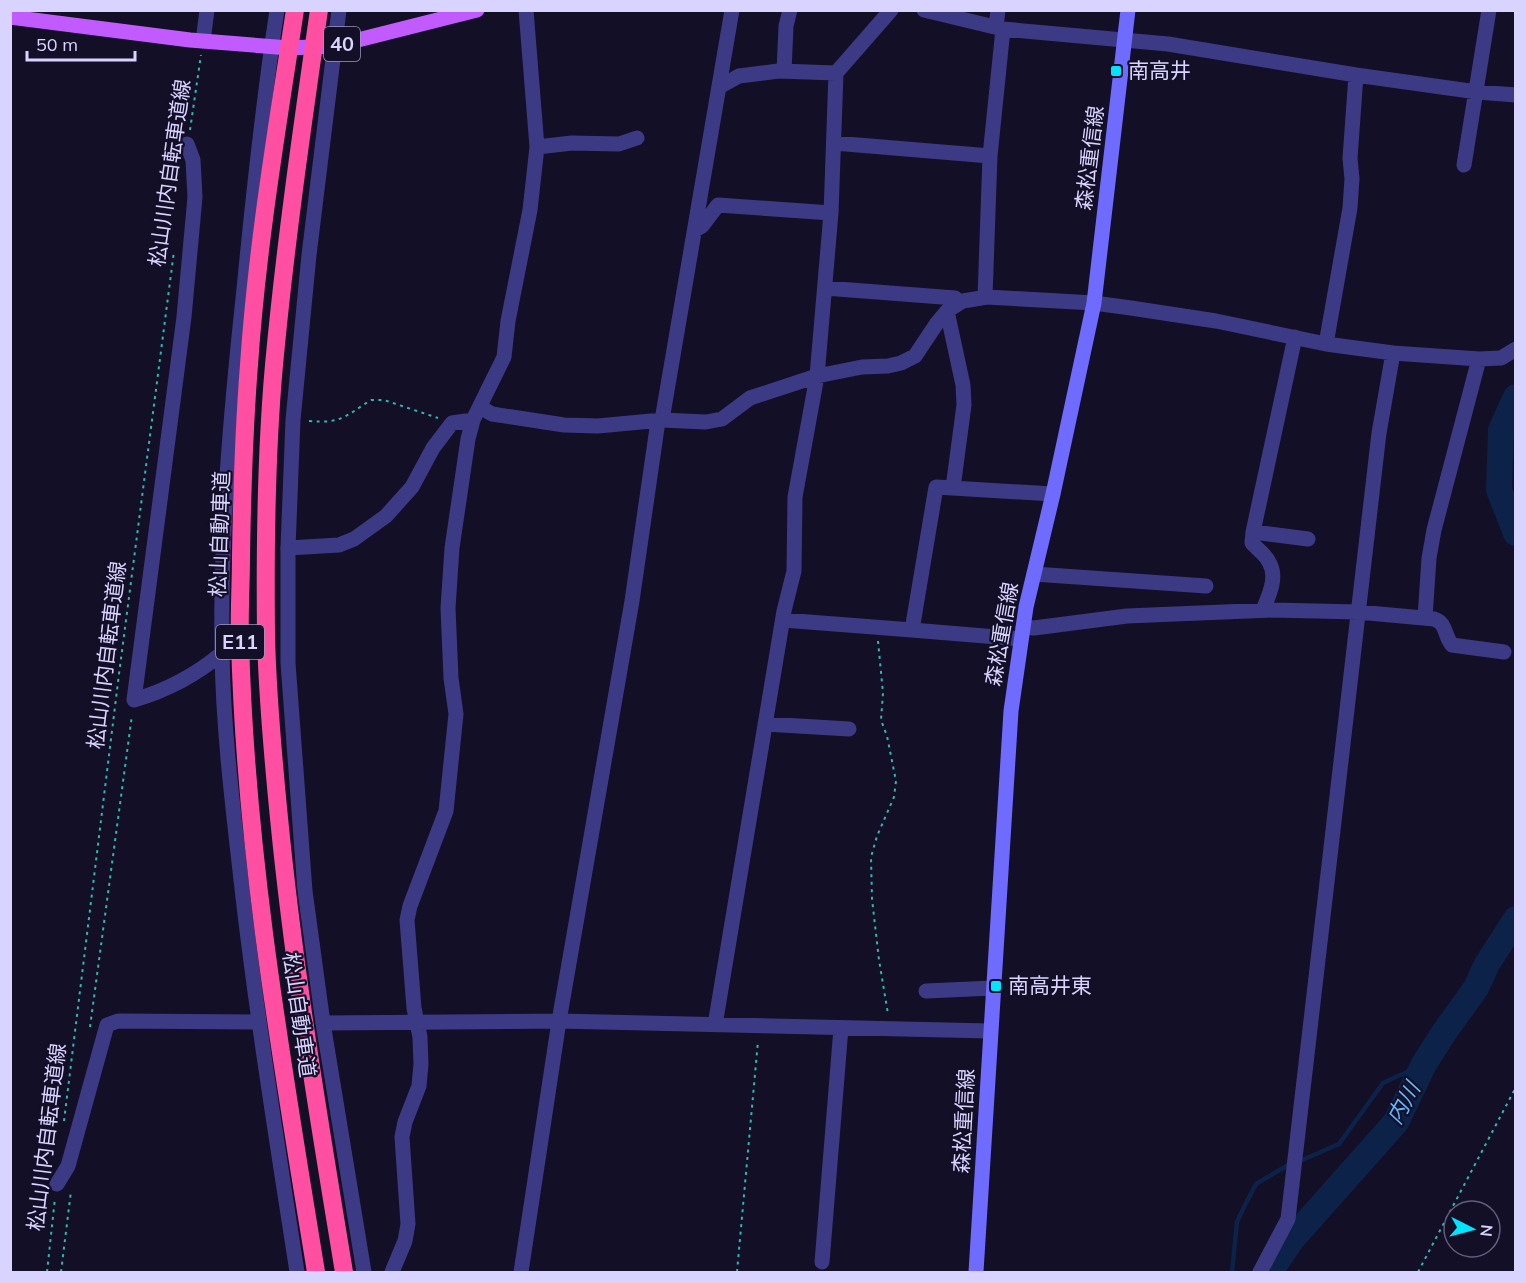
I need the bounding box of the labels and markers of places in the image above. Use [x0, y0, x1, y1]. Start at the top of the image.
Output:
place label: 南高井 [1128, 57, 1191, 83]
marker: 南高井 [1109, 64, 1123, 78]
place label: 南高井東 [1008, 972, 1092, 998]
marker: 南高井東 [989, 979, 1003, 993]

